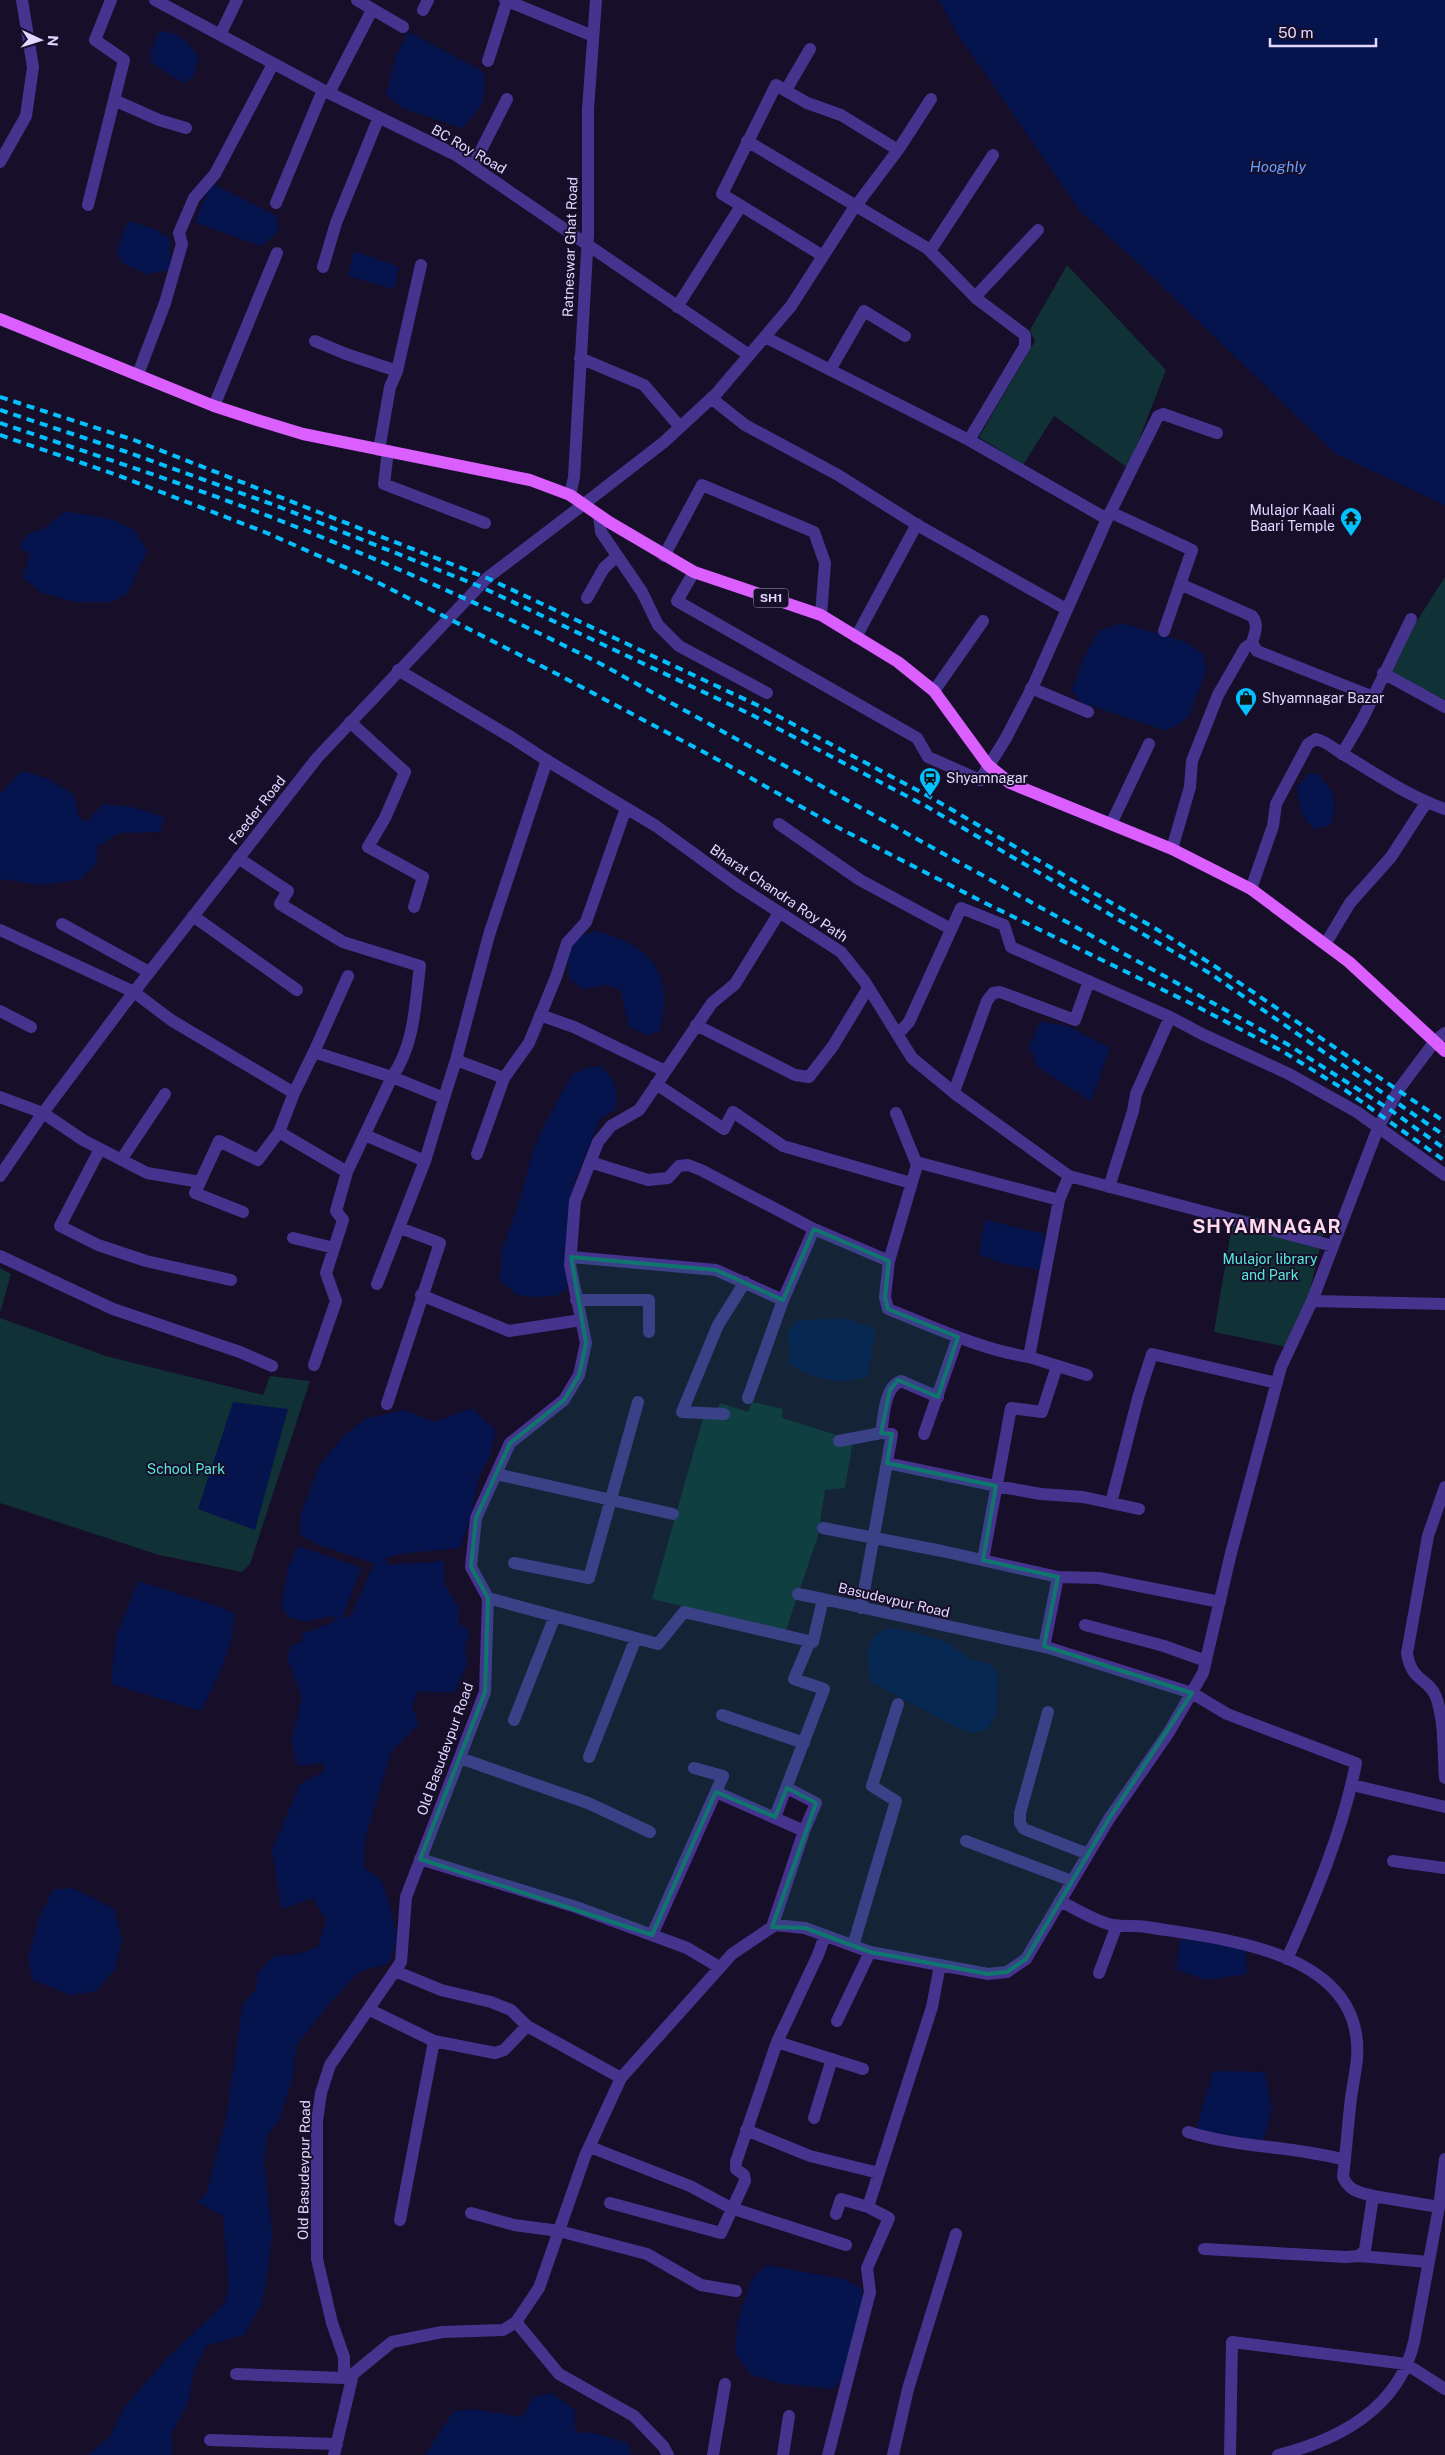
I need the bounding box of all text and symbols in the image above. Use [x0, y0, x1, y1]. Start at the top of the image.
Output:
north arrow [15, 15, 65, 65]
scale bar [1270, 15, 1376, 47]
text: 50 m [1278, 24, 1313, 41]
text: N [45, 35, 61, 47]
street label: BC Roy Road [429, 121, 509, 177]
water label: Hooghly [1250, 158, 1307, 175]
street label: Ratneswar Ghat Road [560, 177, 580, 317]
place label: Mulajor Kaali Baari Temple [1249, 502, 1335, 534]
temple icon: Mulajor Kaali Baari Temple [1339, 506, 1363, 537]
road number: SH1 [754, 588, 788, 608]
shop icon: Shyamnagar Bazar [1234, 686, 1258, 717]
place label: Shyamnagar Bazar [1262, 690, 1384, 706]
station icon: Shyamnagar [918, 766, 942, 797]
place label: Shyamnagar [946, 770, 1028, 786]
street label: Feeder Road [225, 773, 289, 847]
street label: Bharat Chandra Roy Path [707, 841, 851, 945]
district label: SHYAMNAGAR [1192, 1215, 1342, 1237]
park label: Mulajor library and Park [1222, 1251, 1318, 1283]
park label: School Park [147, 1461, 225, 1477]
street label: Basudevpur Road [837, 1579, 951, 1621]
street label: Old Basudevpur Road [414, 1681, 476, 1817]
street label: Old Basudevpur Road [295, 2100, 313, 2240]

